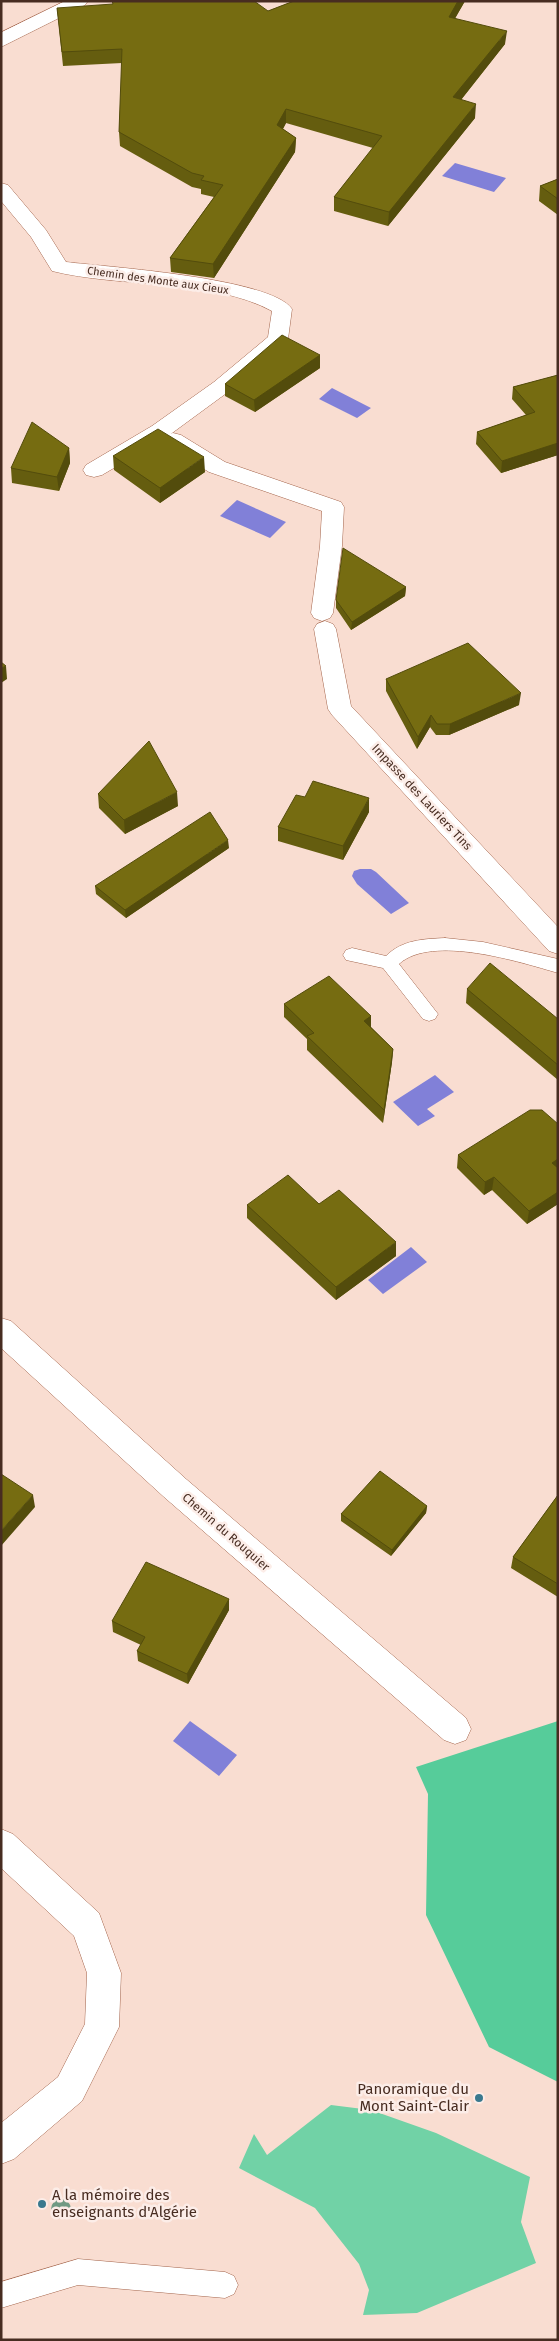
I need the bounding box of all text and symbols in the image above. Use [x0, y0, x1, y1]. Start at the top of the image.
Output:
street label: Chemin des Monte aux Cieux [86, 264, 230, 297]
street label: Impasse des Lauriers Tins [369, 741, 475, 853]
street label: Chemin du Rouquier [179, 1490, 273, 1574]
place label: Panoramique du Mont Saint-Clair [357, 2080, 469, 2115]
marker: Panoramique du Mont Saint-Clair [473, 2092, 485, 2104]
place label: A la mémoire des enseignants d'Algérie [52, 2186, 197, 2221]
marker: A la mémoire des enseignants d'Algérie [36, 2198, 48, 2210]

